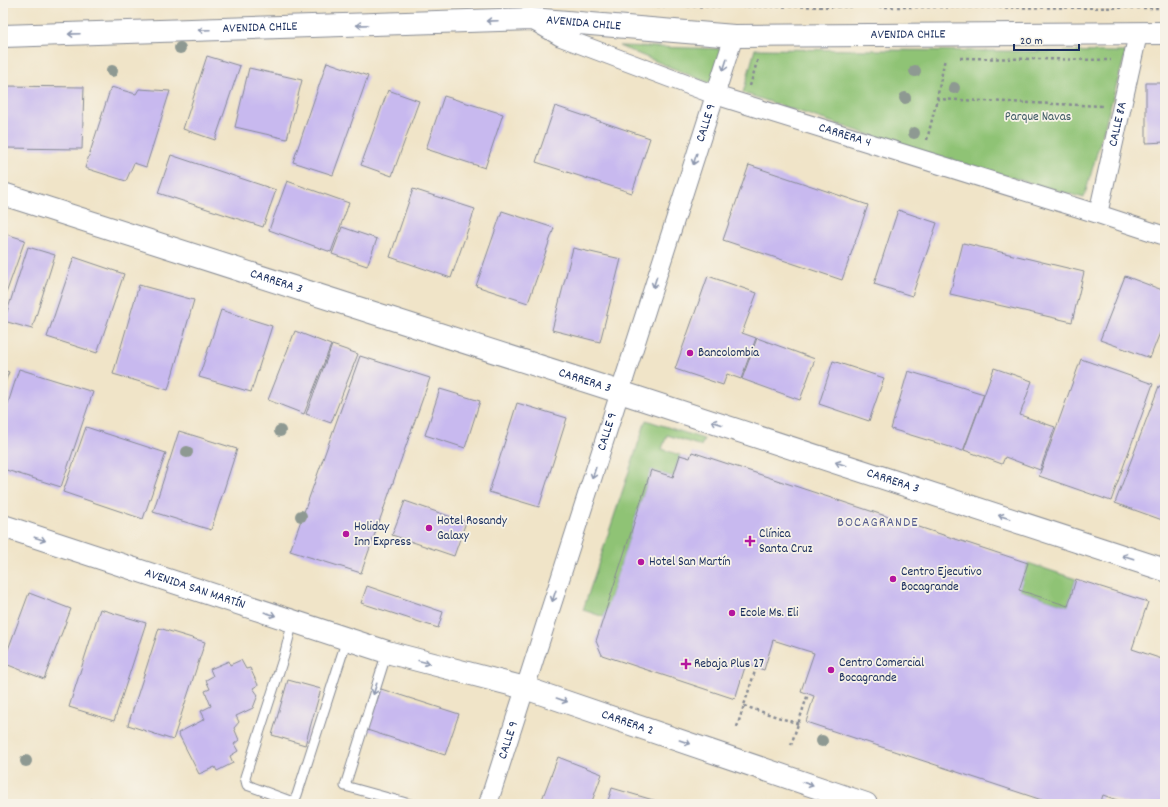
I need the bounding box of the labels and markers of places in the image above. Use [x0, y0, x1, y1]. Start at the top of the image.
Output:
place label: Bancolombia [698, 344, 760, 363]
marker: Bancolombia [685, 348, 695, 358]
place label: Hotel Rosandy Galaxy [437, 512, 508, 546]
place label: Holiday Inn Express [354, 518, 411, 552]
marker: Hotel Rosandy Galaxy [424, 523, 434, 533]
place label: Clínica Santa Cruz [759, 525, 813, 559]
marker: Holiday Inn Express [341, 529, 351, 539]
marker: Clínica Santa Cruz [744, 535, 756, 547]
place label: Hotel San Martín [649, 553, 731, 572]
marker: Hotel San Martín [636, 557, 646, 567]
place label: Centro Ejecutivo Bocagrande [901, 563, 982, 597]
marker: Centro Ejecutivo Bocagrande [888, 574, 898, 584]
place label: Ecole Ms. Eli [740, 604, 799, 623]
marker: Ecole Ms. Eli [727, 608, 737, 618]
place label: Centro Comercial Bocagrande [839, 654, 924, 688]
place label: Rebaja Plus 27 [694, 655, 764, 674]
marker: Rebaja Plus 27 [681, 659, 691, 669]
marker: Centro Comercial Bocagrande [826, 665, 836, 675]

